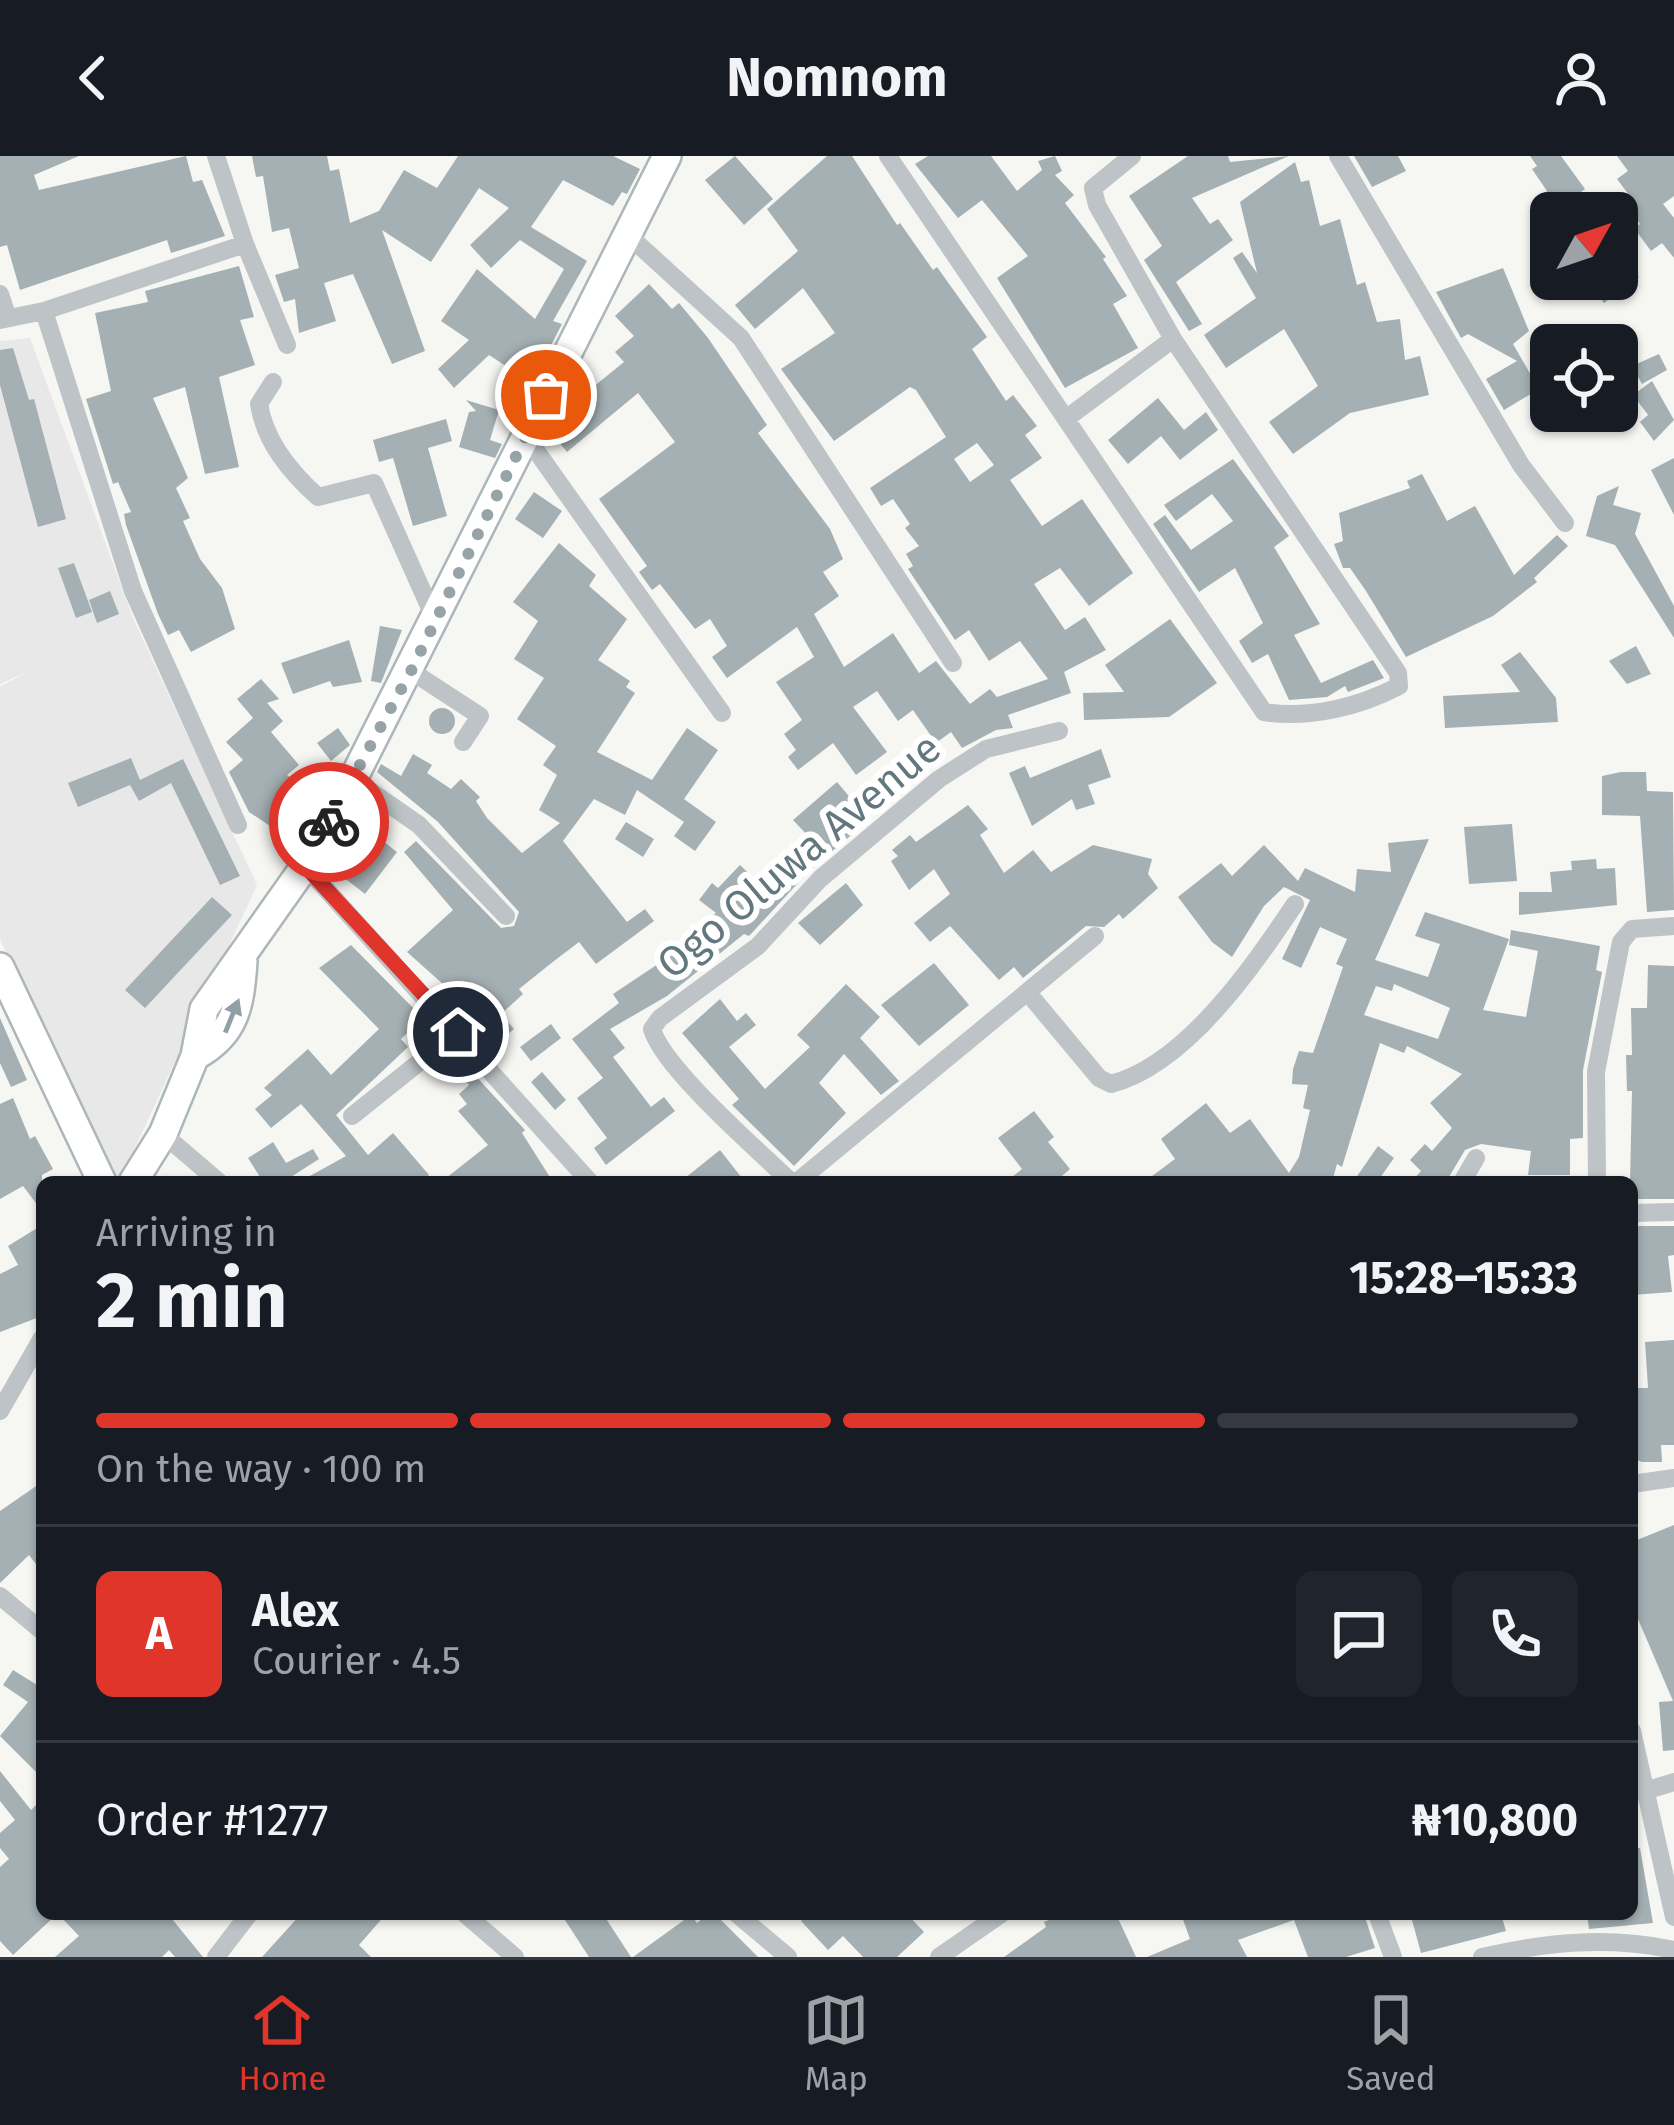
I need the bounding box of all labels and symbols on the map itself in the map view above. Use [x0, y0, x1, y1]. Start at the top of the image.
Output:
north arrow [1530, 192, 1638, 300]
pin [495, 344, 597, 446]
street label: Ogo Oluwa Avenue [647, 723, 951, 989]
courier [269, 762, 389, 882]
pin [407, 981, 509, 1083]
one-way arrow [224, 998, 243, 1034]

